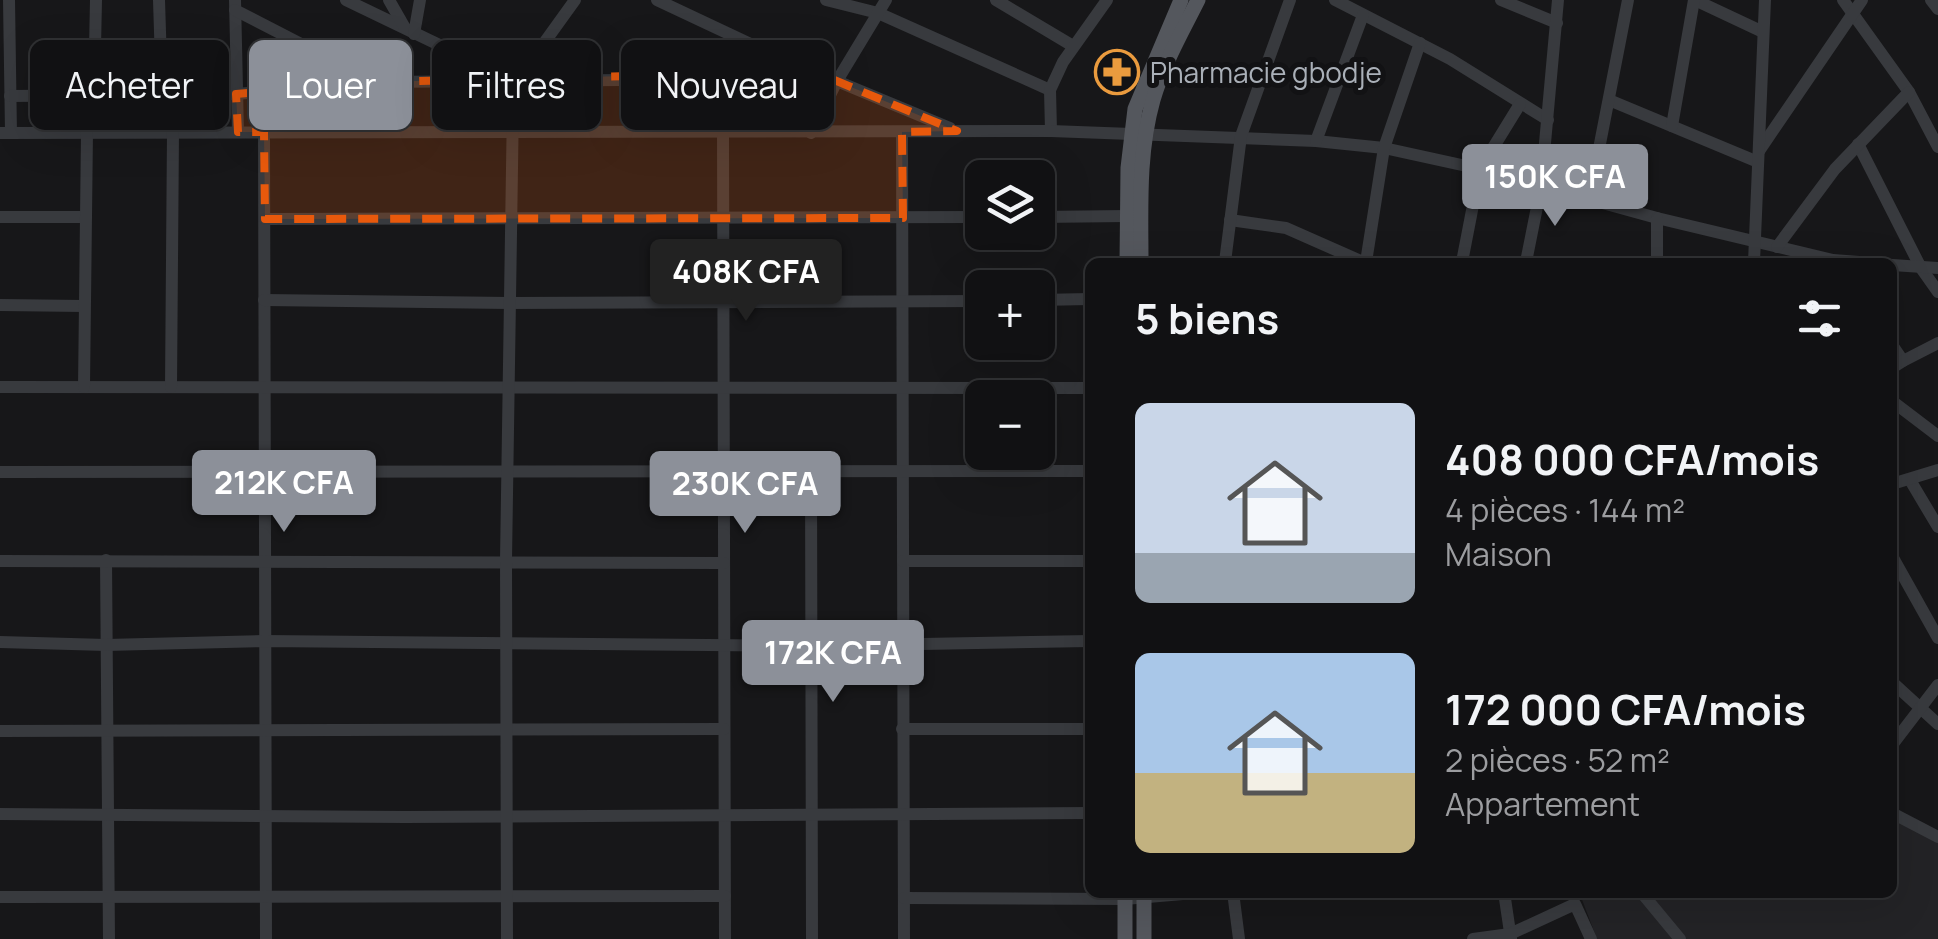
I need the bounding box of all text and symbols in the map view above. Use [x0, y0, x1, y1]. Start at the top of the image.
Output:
chip: Acheter [30, 40, 229, 130]
chip: Louer [249, 40, 412, 130]
chip: Filtres [432, 40, 601, 130]
chip: Nouveau [621, 40, 834, 130]
pharmacy icon: Pharmacie gbodje [1094, 49, 1140, 95]
place label: Pharmacie gbodje [1150, 53, 1382, 91]
pin: 150K CFA [1452, 144, 1658, 229]
text: 150K CFA [1484, 154, 1626, 198]
map controls [965, 160, 1055, 470]
button: layers [965, 160, 1055, 250]
pin: 408K CFA [643, 239, 849, 324]
text: 408K CFA [672, 249, 820, 293]
button: + [965, 270, 1055, 360]
text: 5 biens [1135, 289, 1279, 347]
icon: filters [1792, 291, 1847, 346]
button: − [965, 380, 1055, 470]
text: 408 000 CFA/mois [1445, 430, 1819, 488]
icon: home [1215, 443, 1335, 563]
pin: 212K CFA [181, 450, 387, 535]
pin: 230K CFA [642, 451, 848, 536]
text: 212K CFA [214, 460, 354, 504]
text: 230K CFA [672, 461, 818, 505]
text: 4 pièces · 144 m² [1445, 488, 1685, 532]
text: Maison [1445, 532, 1552, 576]
pin: 172K CFA [730, 620, 936, 705]
text: 172K CFA [764, 630, 902, 674]
text: 172 000 CFA/mois [1445, 680, 1806, 738]
icon: home [1215, 693, 1335, 813]
text: 2 pièces · 52 m² [1445, 738, 1670, 782]
text: Appartement [1445, 782, 1640, 826]

